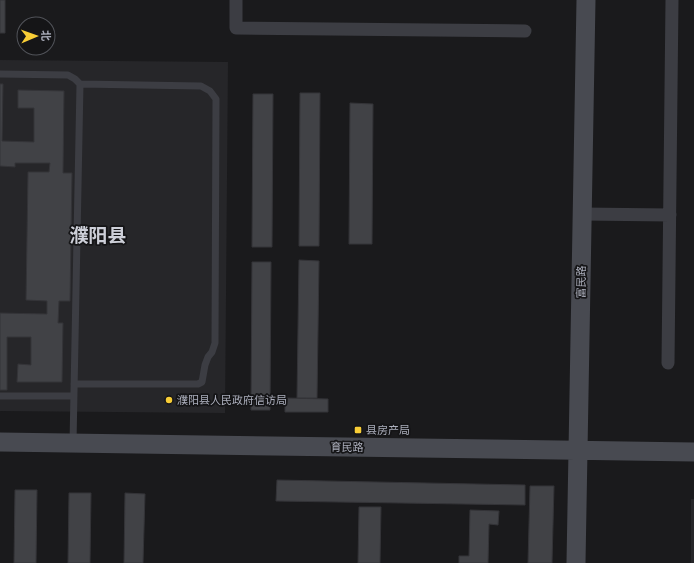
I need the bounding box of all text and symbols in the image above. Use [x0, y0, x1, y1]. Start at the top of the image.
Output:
north arrow [16, 16, 56, 56]
text: 北 [38, 30, 53, 41]
district label: 濮阳县 [69, 223, 127, 249]
street label: 富民路 [574, 265, 589, 299]
place label: 濮阳县人民政府信访局 [177, 393, 287, 408]
marker: 濮阳县人民政府信访局 [164, 395, 174, 405]
place label: 县房产局 [366, 423, 410, 438]
marker: 县房产局 [353, 425, 363, 435]
street label: 育民路 [330, 440, 364, 455]

